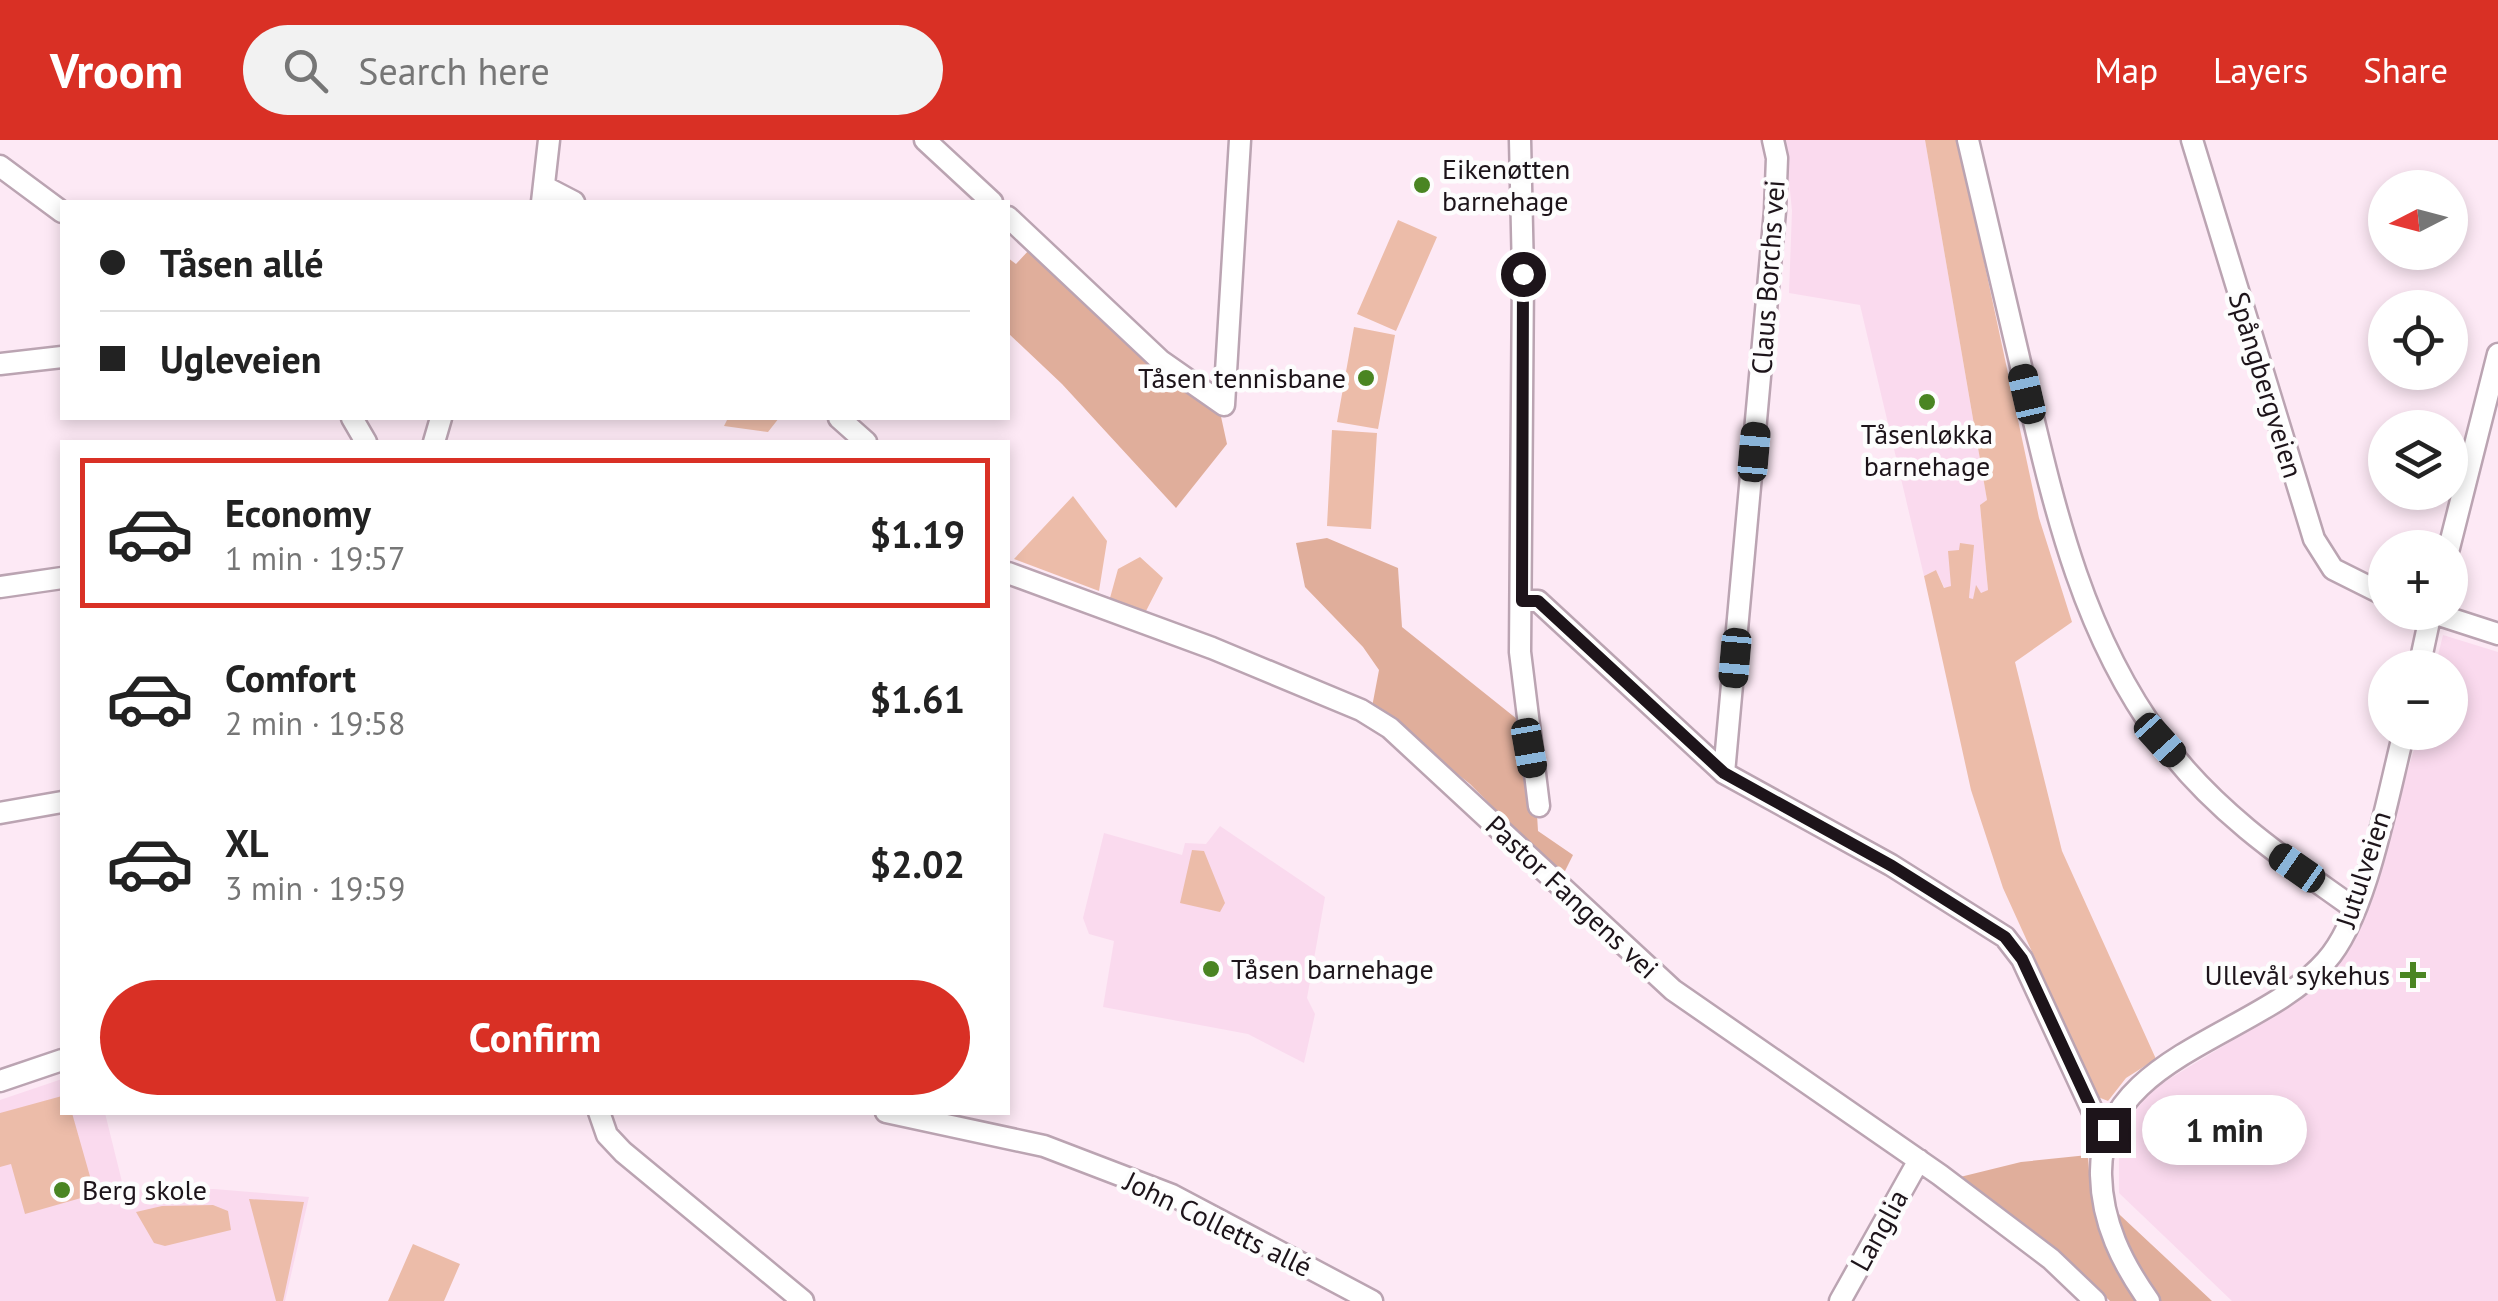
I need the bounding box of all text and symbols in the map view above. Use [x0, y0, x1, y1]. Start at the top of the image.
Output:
search box [243, 25, 943, 115]
text: Vroom [50, 39, 183, 101]
icon: search [278, 43, 333, 98]
text: Search here [358, 46, 550, 95]
text: Map [2094, 47, 2158, 93]
text: Layers [2213, 47, 2308, 93]
text: Share [2363, 47, 2448, 93]
place label: Eikenøtten barnehage [1442, 150, 1570, 219]
north arrow [2368, 170, 2468, 270]
map controls [2368, 170, 2468, 750]
marker: Eikenøtten barnehage [1411, 174, 1433, 196]
street label: Claus Borchs vei [1742, 178, 1793, 376]
text: Tåsen allé [160, 238, 323, 287]
route start [1501, 252, 1546, 297]
street label: Spångbergveien [2221, 287, 2312, 482]
button: locate [2368, 290, 2468, 390]
text: Ugleveien [160, 334, 322, 383]
place label: Tåsen tennisbane [1138, 359, 1346, 396]
car [2006, 361, 2048, 427]
marker: Tåsen tennisbane [1355, 367, 1377, 389]
marker: Tåsenløkka barnehage [1916, 391, 1938, 413]
button: layers [2368, 410, 2468, 510]
place label: Tåsenløkka barnehage [1861, 415, 1993, 484]
car [1736, 421, 1772, 483]
icon: car [105, 488, 195, 578]
text: Economy [225, 488, 371, 537]
text: $1.19 [869, 509, 965, 558]
button: + [2368, 530, 2468, 630]
text: 1 min · 19:57 [225, 537, 405, 579]
car [1717, 627, 1753, 689]
button: − [2368, 650, 2468, 750]
icon: car [105, 653, 195, 743]
text: Comfort [225, 653, 356, 702]
text: $1.61 [869, 674, 965, 723]
text: 2 min · 19:58 [225, 702, 405, 744]
car [2129, 708, 2191, 772]
car [1509, 716, 1549, 780]
street label: Jutulveien [2326, 806, 2399, 933]
street label: Pastor Fangens vei [1478, 807, 1667, 986]
icon: car [105, 818, 195, 908]
text: XL [225, 818, 269, 867]
text: $2.02 [869, 839, 965, 888]
car [2264, 839, 2330, 897]
text: 3 min · 19:59 [225, 867, 405, 909]
place label: Tåsen barnehage [1231, 950, 1434, 987]
place label: Ullevål sykehus [2204, 956, 2390, 993]
marker: Tåsen barnehage [1200, 958, 1222, 980]
marker: Ullevål sykehus [2400, 962, 2426, 988]
button: Confirm [100, 980, 970, 1095]
callout: 1 min [2143, 1095, 2308, 1165]
route end [2086, 1108, 2131, 1153]
text: 1 min [2185, 1109, 2264, 1151]
street label: John Colletts allé [1117, 1162, 1318, 1285]
place label: Berg skole [82, 1171, 207, 1208]
marker: Berg skole [51, 1179, 73, 1201]
street label: Langlia [1841, 1182, 1916, 1277]

